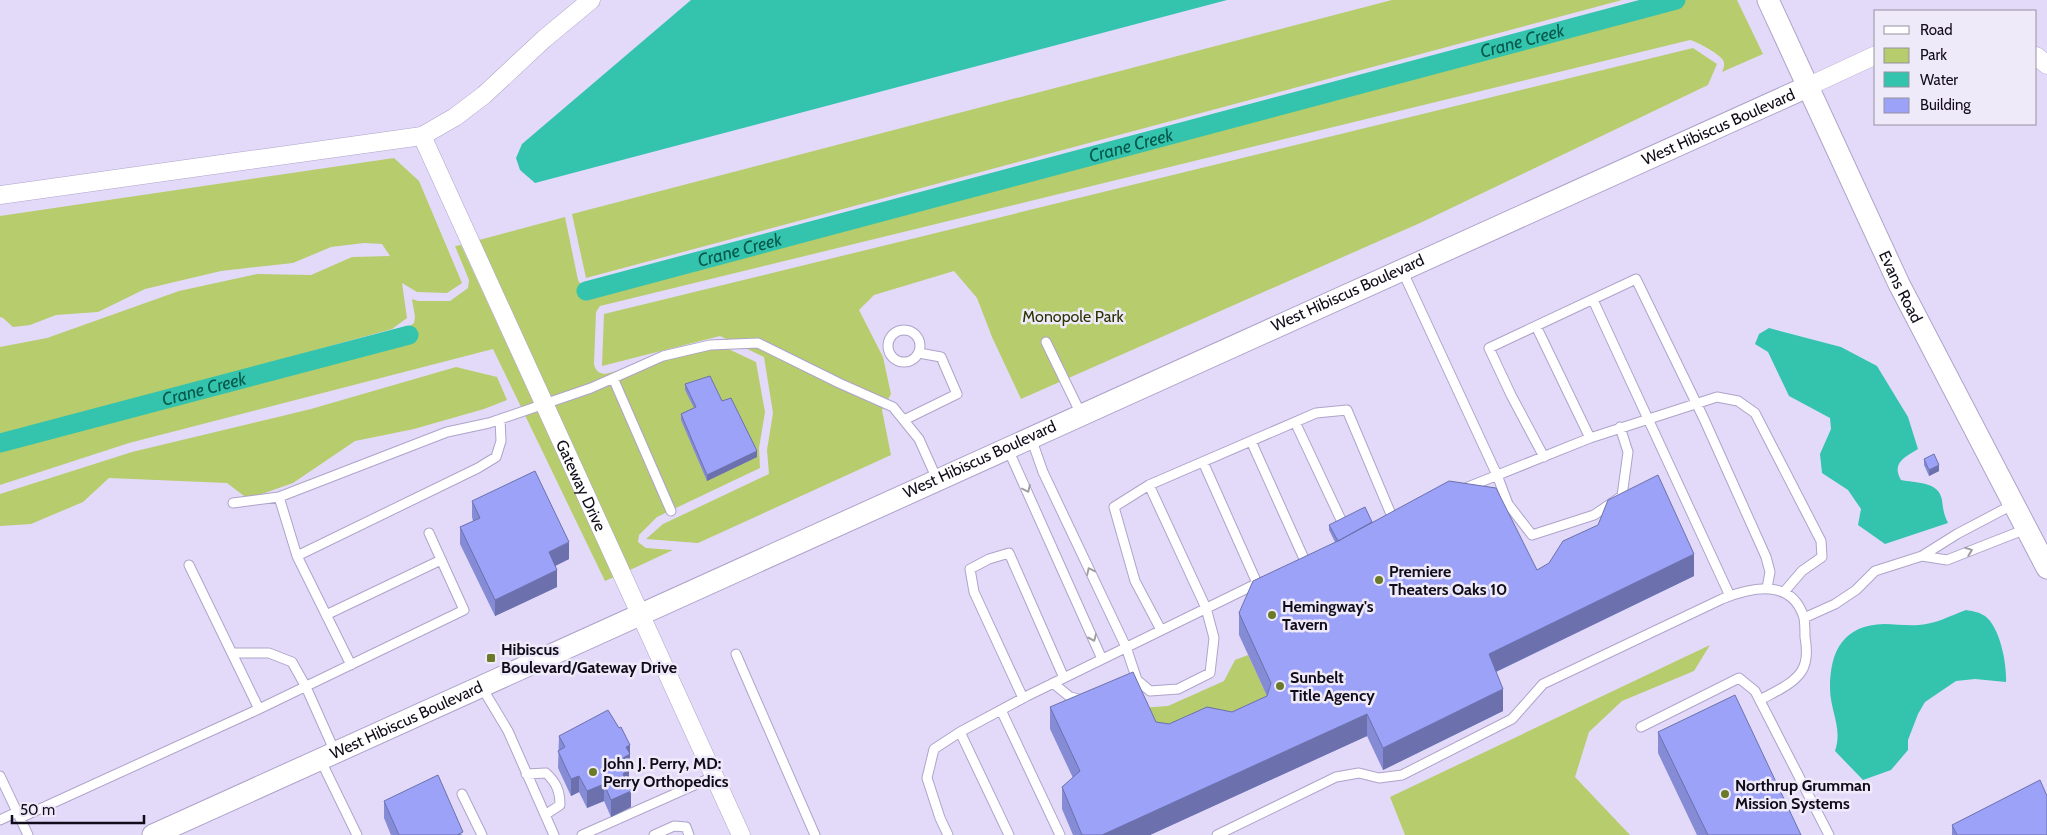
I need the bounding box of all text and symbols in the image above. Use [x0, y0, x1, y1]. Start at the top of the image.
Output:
legend [1874, 10, 2037, 125]
water label: Crane Creek [1478, 19, 1568, 63]
text: Road [1920, 21, 1953, 39]
text: Park [1920, 46, 1947, 64]
text: Water [1920, 71, 1958, 89]
street label: West Hibiscus Boulevard [1639, 85, 1798, 169]
text: Building [1920, 96, 1971, 114]
water label: Crane Creek [1086, 123, 1177, 167]
water label: Crane Creek [695, 228, 785, 272]
street label: Evans Road [1875, 248, 1927, 326]
street label: West Hibiscus Boulevard [1268, 250, 1427, 335]
park label: Monopole Park [1022, 307, 1125, 326]
water label: Crane Creek [159, 367, 250, 411]
street label: West Hibiscus Boulevard [900, 416, 1059, 502]
street label: Gateway Drive [552, 437, 610, 534]
one-way arrow [1021, 484, 1031, 493]
one-way arrow [1964, 547, 1972, 557]
place label: Premiere Theaters Oaks 10 [1389, 562, 1507, 599]
one-way arrow [1086, 567, 1096, 576]
marker: Premiere Theaters Oaks 10 [1373, 574, 1385, 586]
place label: Hemingway's Tavern [1282, 597, 1374, 634]
marker: Hemingway's Tavern [1266, 609, 1278, 621]
one-way arrow [1087, 633, 1098, 642]
place label: Hibiscus Boulevard/Gateway Drive [501, 640, 677, 677]
marker: Hibiscus Boulevard/Gateway Drive [485, 652, 497, 664]
place label: Sunbelt Title Agency [1290, 668, 1375, 705]
street label: West Hibiscus Boulevard [327, 677, 486, 763]
marker: Sunbelt Title Agency [1274, 680, 1286, 692]
place label: John J. Perry, MD: Perry Orthopedics [602, 754, 729, 791]
marker: John J. Perry, MD: Perry Orthopedics [587, 766, 599, 778]
place label: Northrup Grumman Mission Systems [1735, 776, 1871, 813]
marker: Northrup Grumman Mission Systems [1719, 788, 1731, 800]
scale bar [12, 792, 145, 824]
text: 50 m [20, 801, 55, 819]

